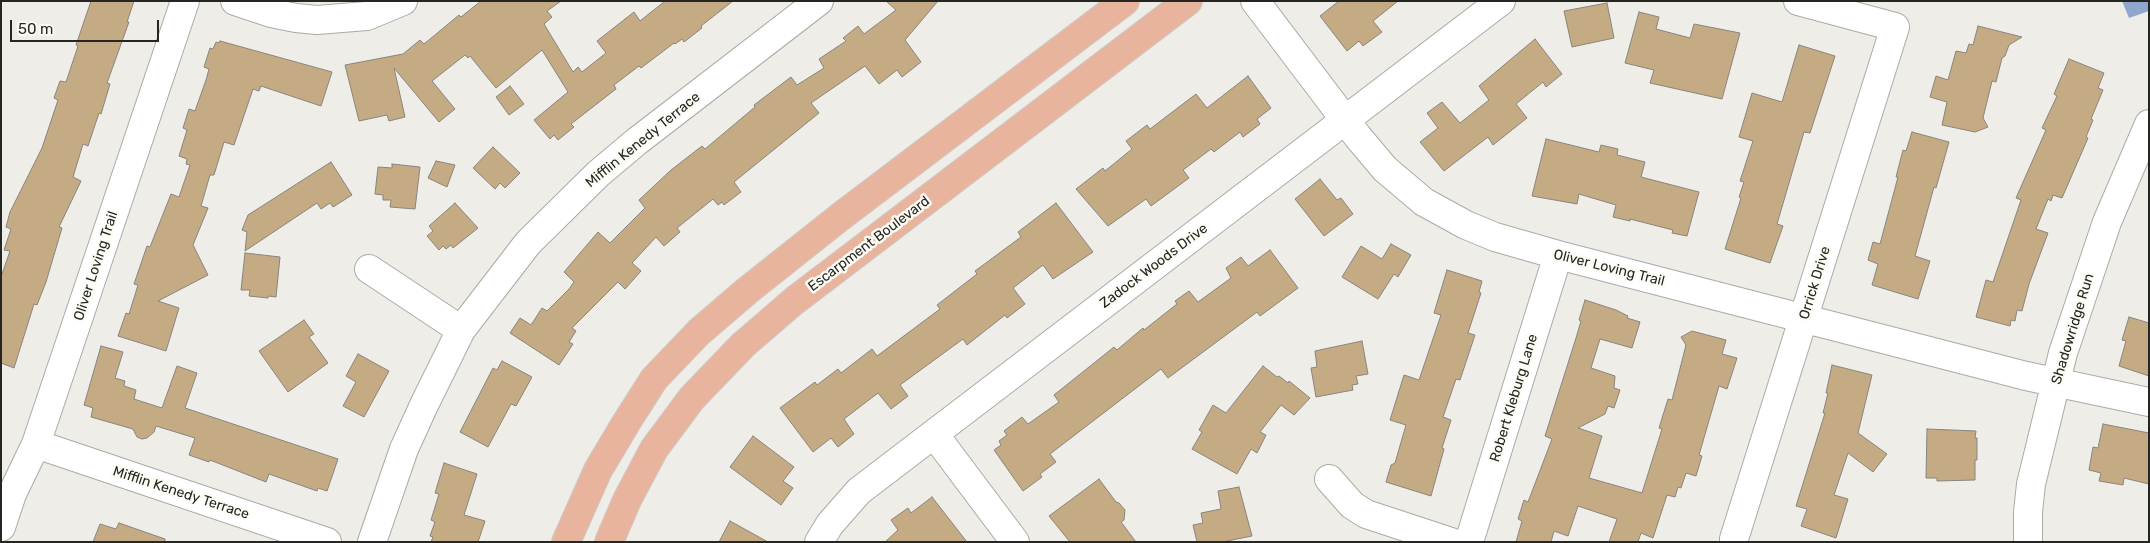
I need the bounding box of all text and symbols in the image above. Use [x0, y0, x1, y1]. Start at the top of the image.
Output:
scale bar [12, 10, 161, 42]
text: 50 m [18, 20, 53, 38]
street label: Mifflin Kenedy Terrace [582, 89, 704, 191]
street label: Escarpment Boulevard [805, 193, 933, 295]
street label: Oliver Loving Trail [70, 209, 122, 323]
street label: Zadock Woods Drive [1097, 220, 1211, 312]
street label: Orrick Drive [1796, 244, 1834, 322]
street label: Oliver Loving Trail [1552, 246, 1666, 290]
street label: Shadowridge Run [2048, 272, 2098, 386]
street label: Robert Kleburg Lane [1487, 332, 1541, 464]
street label: Mifflin Kenedy Terrace [111, 463, 251, 523]

